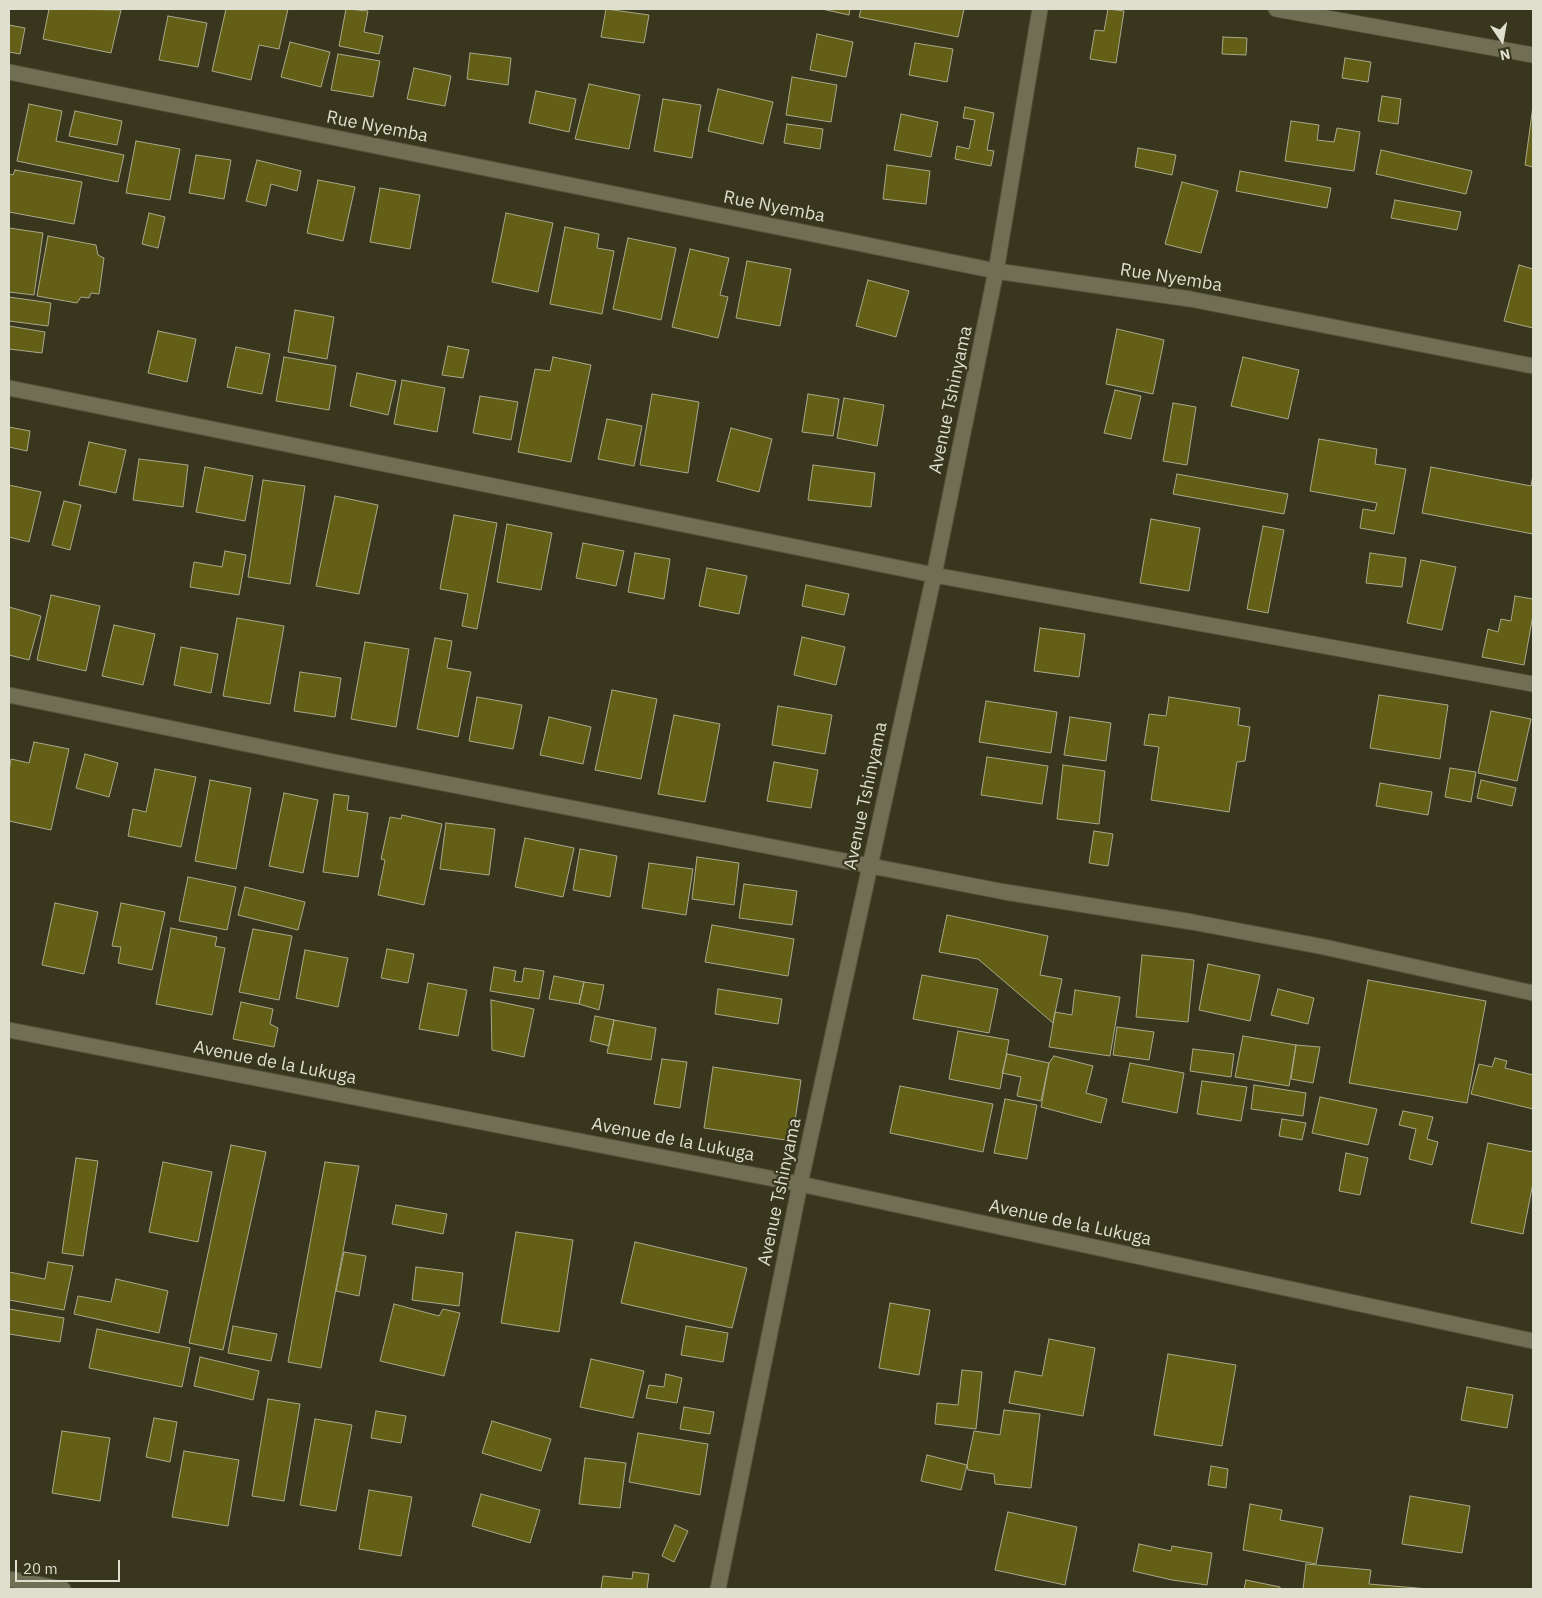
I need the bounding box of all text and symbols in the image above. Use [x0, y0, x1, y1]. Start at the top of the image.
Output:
north arrow [1477, 15, 1527, 65]
text: N [1498, 45, 1512, 65]
street label: Rue Nyemba [324, 107, 430, 147]
street label: Rue Nyemba [721, 187, 827, 227]
street label: Rue Nyemba [1118, 259, 1224, 297]
street label: Avenue Tshinyama [925, 324, 977, 476]
street label: Avenue Tshinyama [840, 720, 892, 872]
street label: Avenue de la Lukuga [192, 1037, 358, 1089]
street label: Avenue de la Lukuga [590, 1114, 756, 1166]
street label: Avenue Tshinyama [754, 1116, 806, 1268]
street label: Avenue de la Lukuga [987, 1195, 1153, 1251]
scale bar [18, 1550, 122, 1582]
text: 20 m [23, 1559, 58, 1578]

